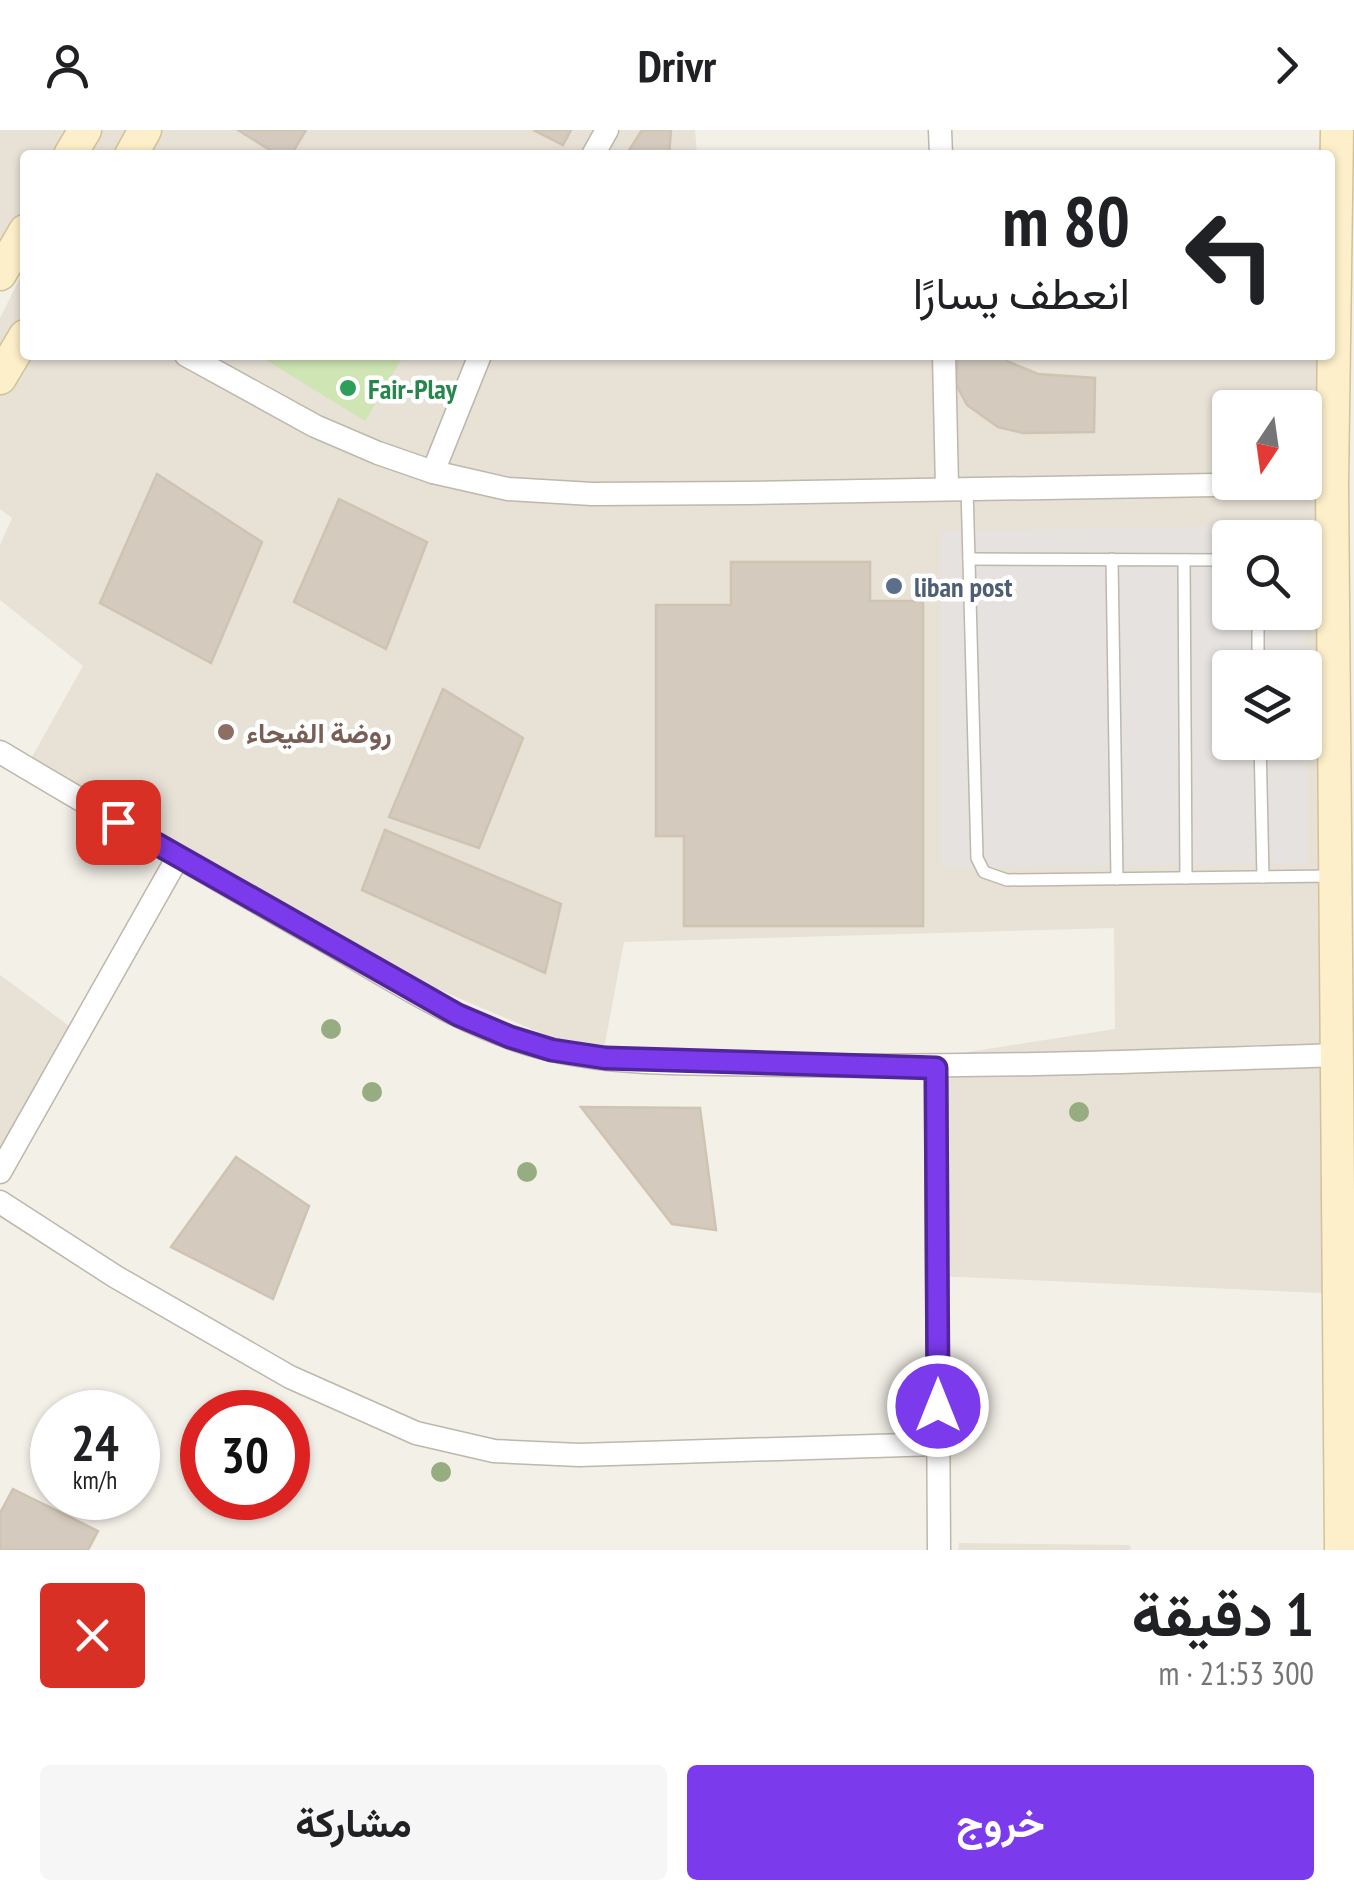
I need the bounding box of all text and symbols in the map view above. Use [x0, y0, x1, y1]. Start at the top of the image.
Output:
text: Drivr [638, 36, 716, 94]
icon: person [40, 38, 95, 93]
icon: forward [1259, 38, 1314, 93]
text: 80 m [1002, 175, 1130, 265]
icon: left [1165, 190, 1295, 320]
text: انعطف يسارًا [913, 263, 1130, 321]
place label: Fair-Play [368, 370, 458, 407]
marker: Fair-Play [337, 377, 359, 399]
north arrow [1212, 390, 1322, 500]
map controls [1212, 390, 1322, 760]
button: search [1212, 520, 1322, 630]
place label: liban post [914, 568, 1012, 605]
marker: liban post [883, 575, 905, 597]
button: layers [1212, 650, 1322, 760]
place label: روضة الفيحاء [246, 714, 392, 751]
marker: روضة الفيحاء [215, 721, 237, 743]
pin [76, 780, 161, 865]
icon: arrive [91, 795, 146, 850]
position arrow [886, 1354, 990, 1458]
speed limit sign: 30 [180, 1390, 310, 1520]
text: 24 [71, 1410, 119, 1475]
text: km/h [73, 1464, 117, 1496]
text: 1 دقيقة [1132, 1575, 1314, 1653]
button: close [40, 1583, 145, 1688]
text: 300 m · 21:53 [1159, 1652, 1314, 1694]
button: مشاركة [40, 1765, 667, 1880]
button: خروج [687, 1765, 1314, 1880]

